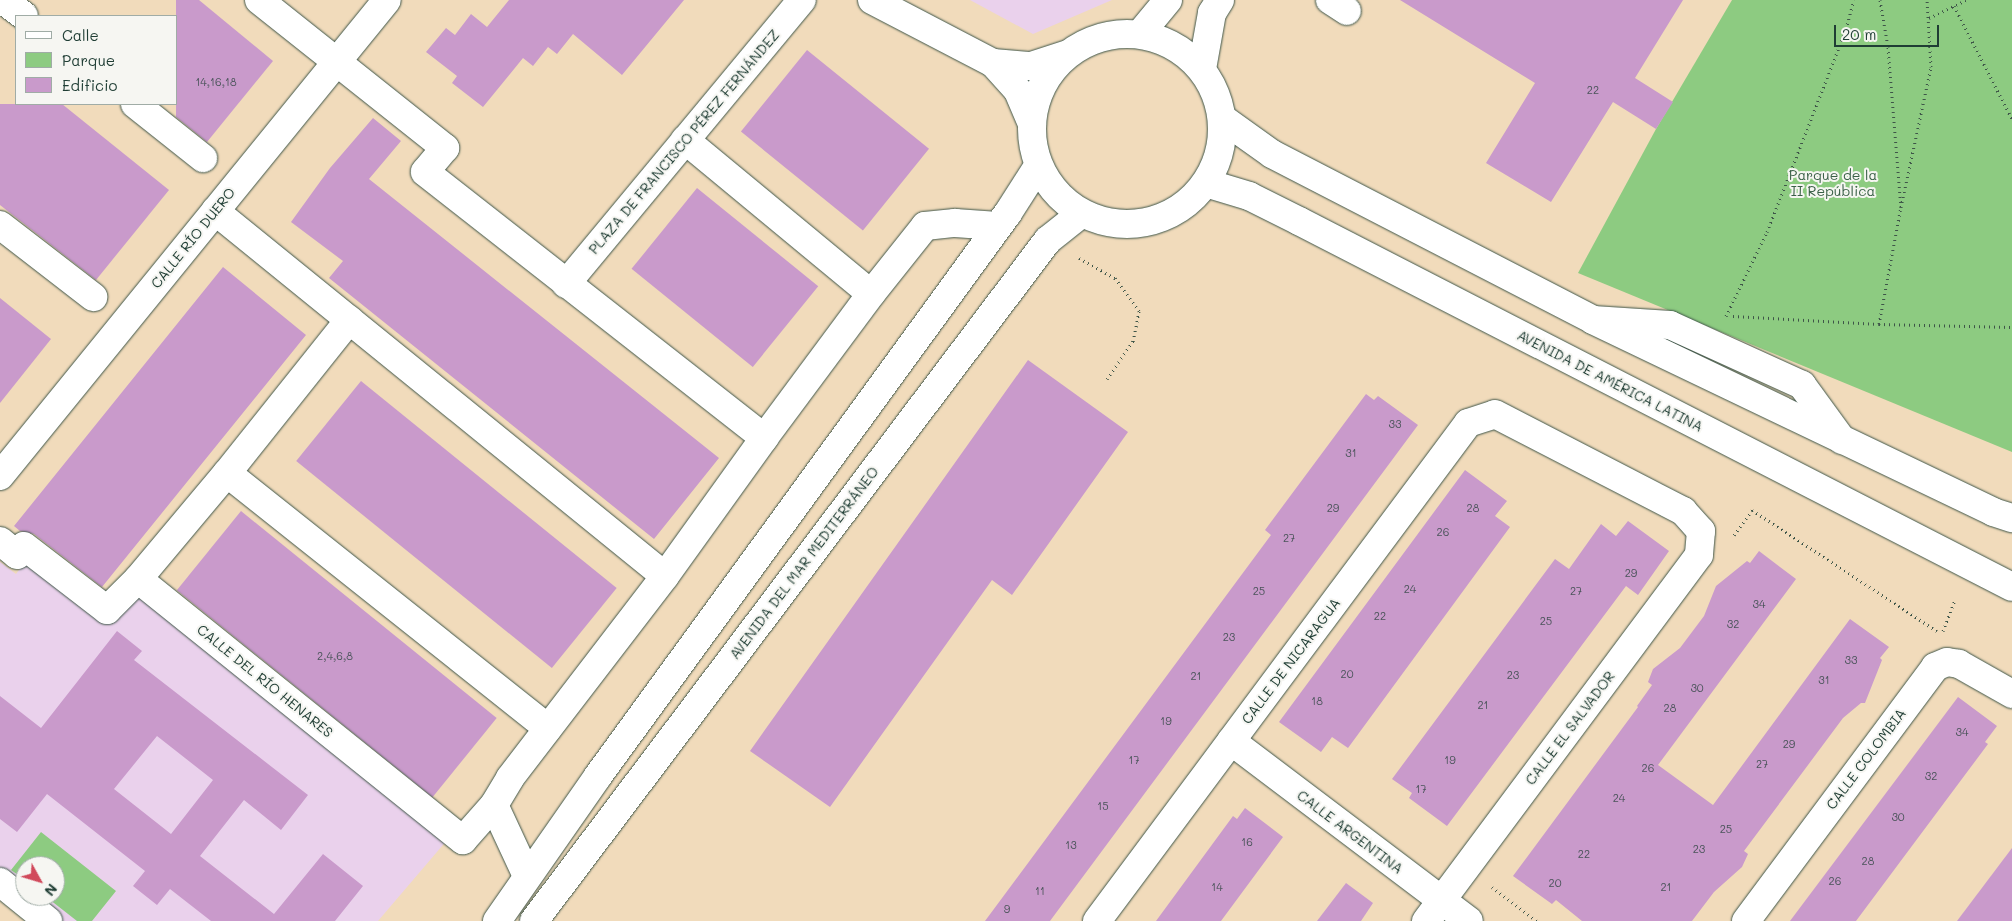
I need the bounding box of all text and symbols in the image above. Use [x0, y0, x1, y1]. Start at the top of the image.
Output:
legend [15, 15, 178, 105]
scale bar [1837, 15, 1942, 47]
text: 20 m [1842, 24, 1876, 44]
text: Calle [62, 25, 99, 45]
street label: PLAZA DE FRANCISCO PÉREZ FERNÁNDEZ [585, 27, 783, 257]
text: Parque [62, 50, 115, 70]
text: Edificio [62, 75, 117, 95]
house number: 14,16,18 [195, 75, 237, 89]
house number: 22 [1587, 83, 1599, 97]
park label: Parque de la II República [1789, 167, 1877, 200]
street label: CALLE RÍO DUERO [147, 184, 239, 292]
street label: AVENIDA DE AMÉRICA LATINA [1514, 327, 1706, 435]
house number: 33 [1389, 417, 1401, 431]
house number: 31 [1345, 446, 1357, 460]
street label: AVENIDA DEL MAR MEDITERRÁNEO [726, 464, 882, 662]
house number: 29 [1327, 501, 1339, 515]
house number: 28 [1467, 501, 1479, 515]
house number: 26 [1437, 525, 1449, 539]
house number: 27 [1283, 531, 1295, 545]
house number: 29 [1625, 566, 1637, 580]
house number: 24 [1404, 582, 1416, 596]
house number: 25 [1253, 584, 1265, 598]
house number: 27 [1570, 584, 1582, 598]
street label: CALLE DE NICARAGUA [1238, 595, 1344, 727]
house number: 34 [1753, 597, 1765, 611]
house number: 22 [1374, 609, 1386, 623]
house number: 25 [1540, 614, 1552, 628]
house number: 32 [1727, 617, 1739, 631]
street label: CALLE DEL RÍO HENARES [194, 621, 336, 741]
house number: 23 [1223, 630, 1235, 644]
house number: 2,4,6,8 [317, 649, 353, 663]
house number: 33 [1845, 653, 1857, 667]
house number: 20 [1341, 667, 1353, 681]
house number: 23 [1507, 668, 1519, 682]
street label: CALLE EL SALVADOR [1522, 668, 1618, 788]
house number: 21 [1190, 669, 1202, 683]
house number: 31 [1818, 673, 1830, 687]
house number: 30 [1690, 681, 1704, 695]
house number: 18 [1311, 694, 1323, 708]
house number: 21 [1477, 698, 1489, 712]
house number: 28 [1664, 701, 1676, 715]
street label: CALLE COLOMBIA [1823, 705, 1909, 813]
house number: 19 [1160, 714, 1172, 728]
house number: 34 [1956, 725, 1968, 739]
house number: 29 [1783, 737, 1795, 751]
house number: 17 [1128, 753, 1140, 767]
house number: 19 [1444, 753, 1456, 767]
house number: 27 [1756, 757, 1768, 771]
house number: 26 [1642, 761, 1654, 775]
house number: 32 [1925, 769, 1937, 783]
house number: 17 [1415, 782, 1427, 796]
street label: CALLE ARGENTINA [1294, 787, 1406, 877]
house number: 24 [1613, 791, 1625, 805]
house number: 15 [1097, 799, 1109, 813]
house number: 30 [1891, 810, 1905, 824]
house number: 25 [1720, 822, 1732, 836]
house number: 16 [1241, 835, 1253, 849]
house number: 13 [1065, 838, 1077, 852]
house number: 23 [1693, 842, 1705, 856]
house number: 22 [1578, 847, 1590, 861]
house number: 28 [1862, 854, 1874, 868]
north arrow [15, 856, 65, 906]
house number: 26 [1829, 874, 1841, 888]
house number: 20 [1549, 876, 1561, 890]
text: N [41, 880, 62, 900]
house number: 14 [1211, 880, 1223, 894]
house number: 21 [1660, 880, 1672, 894]
house number: 11 [1035, 884, 1045, 898]
house number: 9 [1004, 902, 1010, 916]

